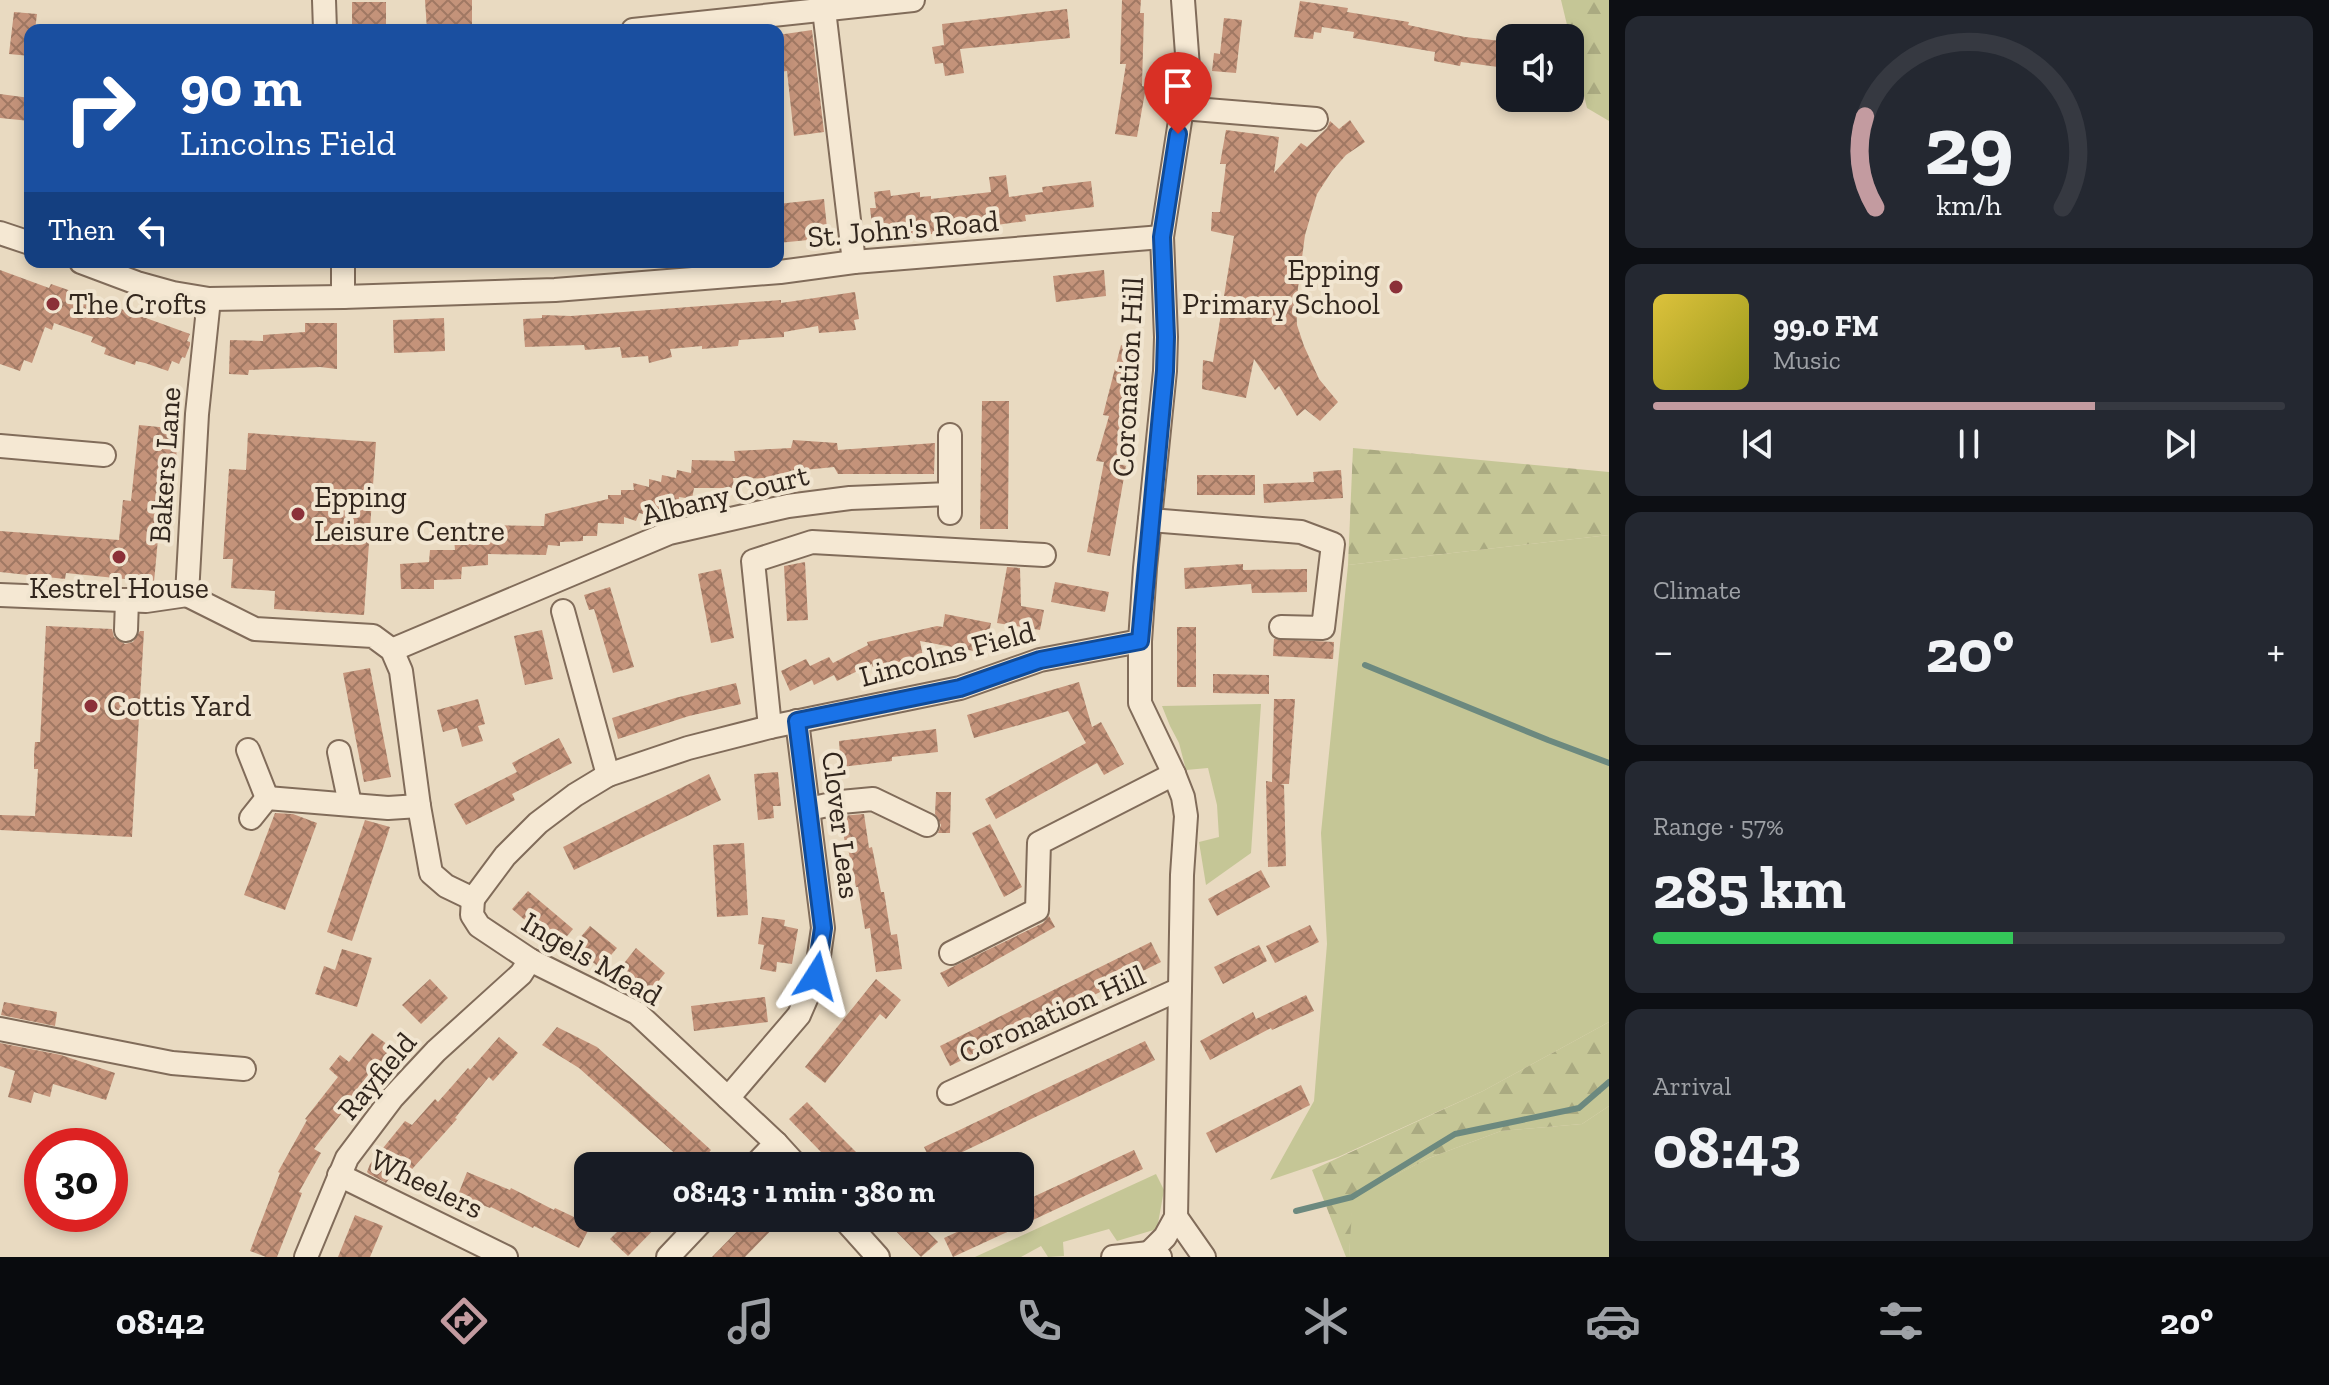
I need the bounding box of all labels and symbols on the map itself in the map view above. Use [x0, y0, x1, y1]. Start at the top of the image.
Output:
pin [1144, 52, 1212, 134]
street label: St. John's Road [806, 203, 1001, 255]
place label: Epping Primary School [1182, 252, 1380, 322]
street label: Coronation Hill [1105, 276, 1151, 478]
marker: Epping Primary School [1387, 278, 1405, 296]
place label: The Crofts [69, 286, 207, 322]
marker: The Crofts [44, 295, 62, 313]
street label: Bakers Lane [142, 386, 188, 544]
street label: Albany Court [638, 457, 812, 533]
place label: Epping Leisure Centre [314, 479, 505, 549]
marker: Epping Leisure Centre [289, 505, 307, 523]
marker: Kestrel House [110, 548, 128, 566]
place label: Kestrel House [29, 570, 209, 606]
street label: Lincolns Field [855, 613, 1039, 695]
place label: Cottis Yard [107, 688, 252, 724]
marker: Cottis Yard [82, 697, 100, 715]
street label: Clover Leas [814, 749, 868, 901]
street label: Ingels Mead [515, 904, 669, 1014]
position arrow [774, 934, 858, 1018]
street label: Coronation Hill [953, 957, 1151, 1071]
street label: Rayfield [330, 1024, 424, 1127]
speed limit sign: 30 [24, 1128, 128, 1232]
street label: Wheelers [365, 1141, 489, 1227]

